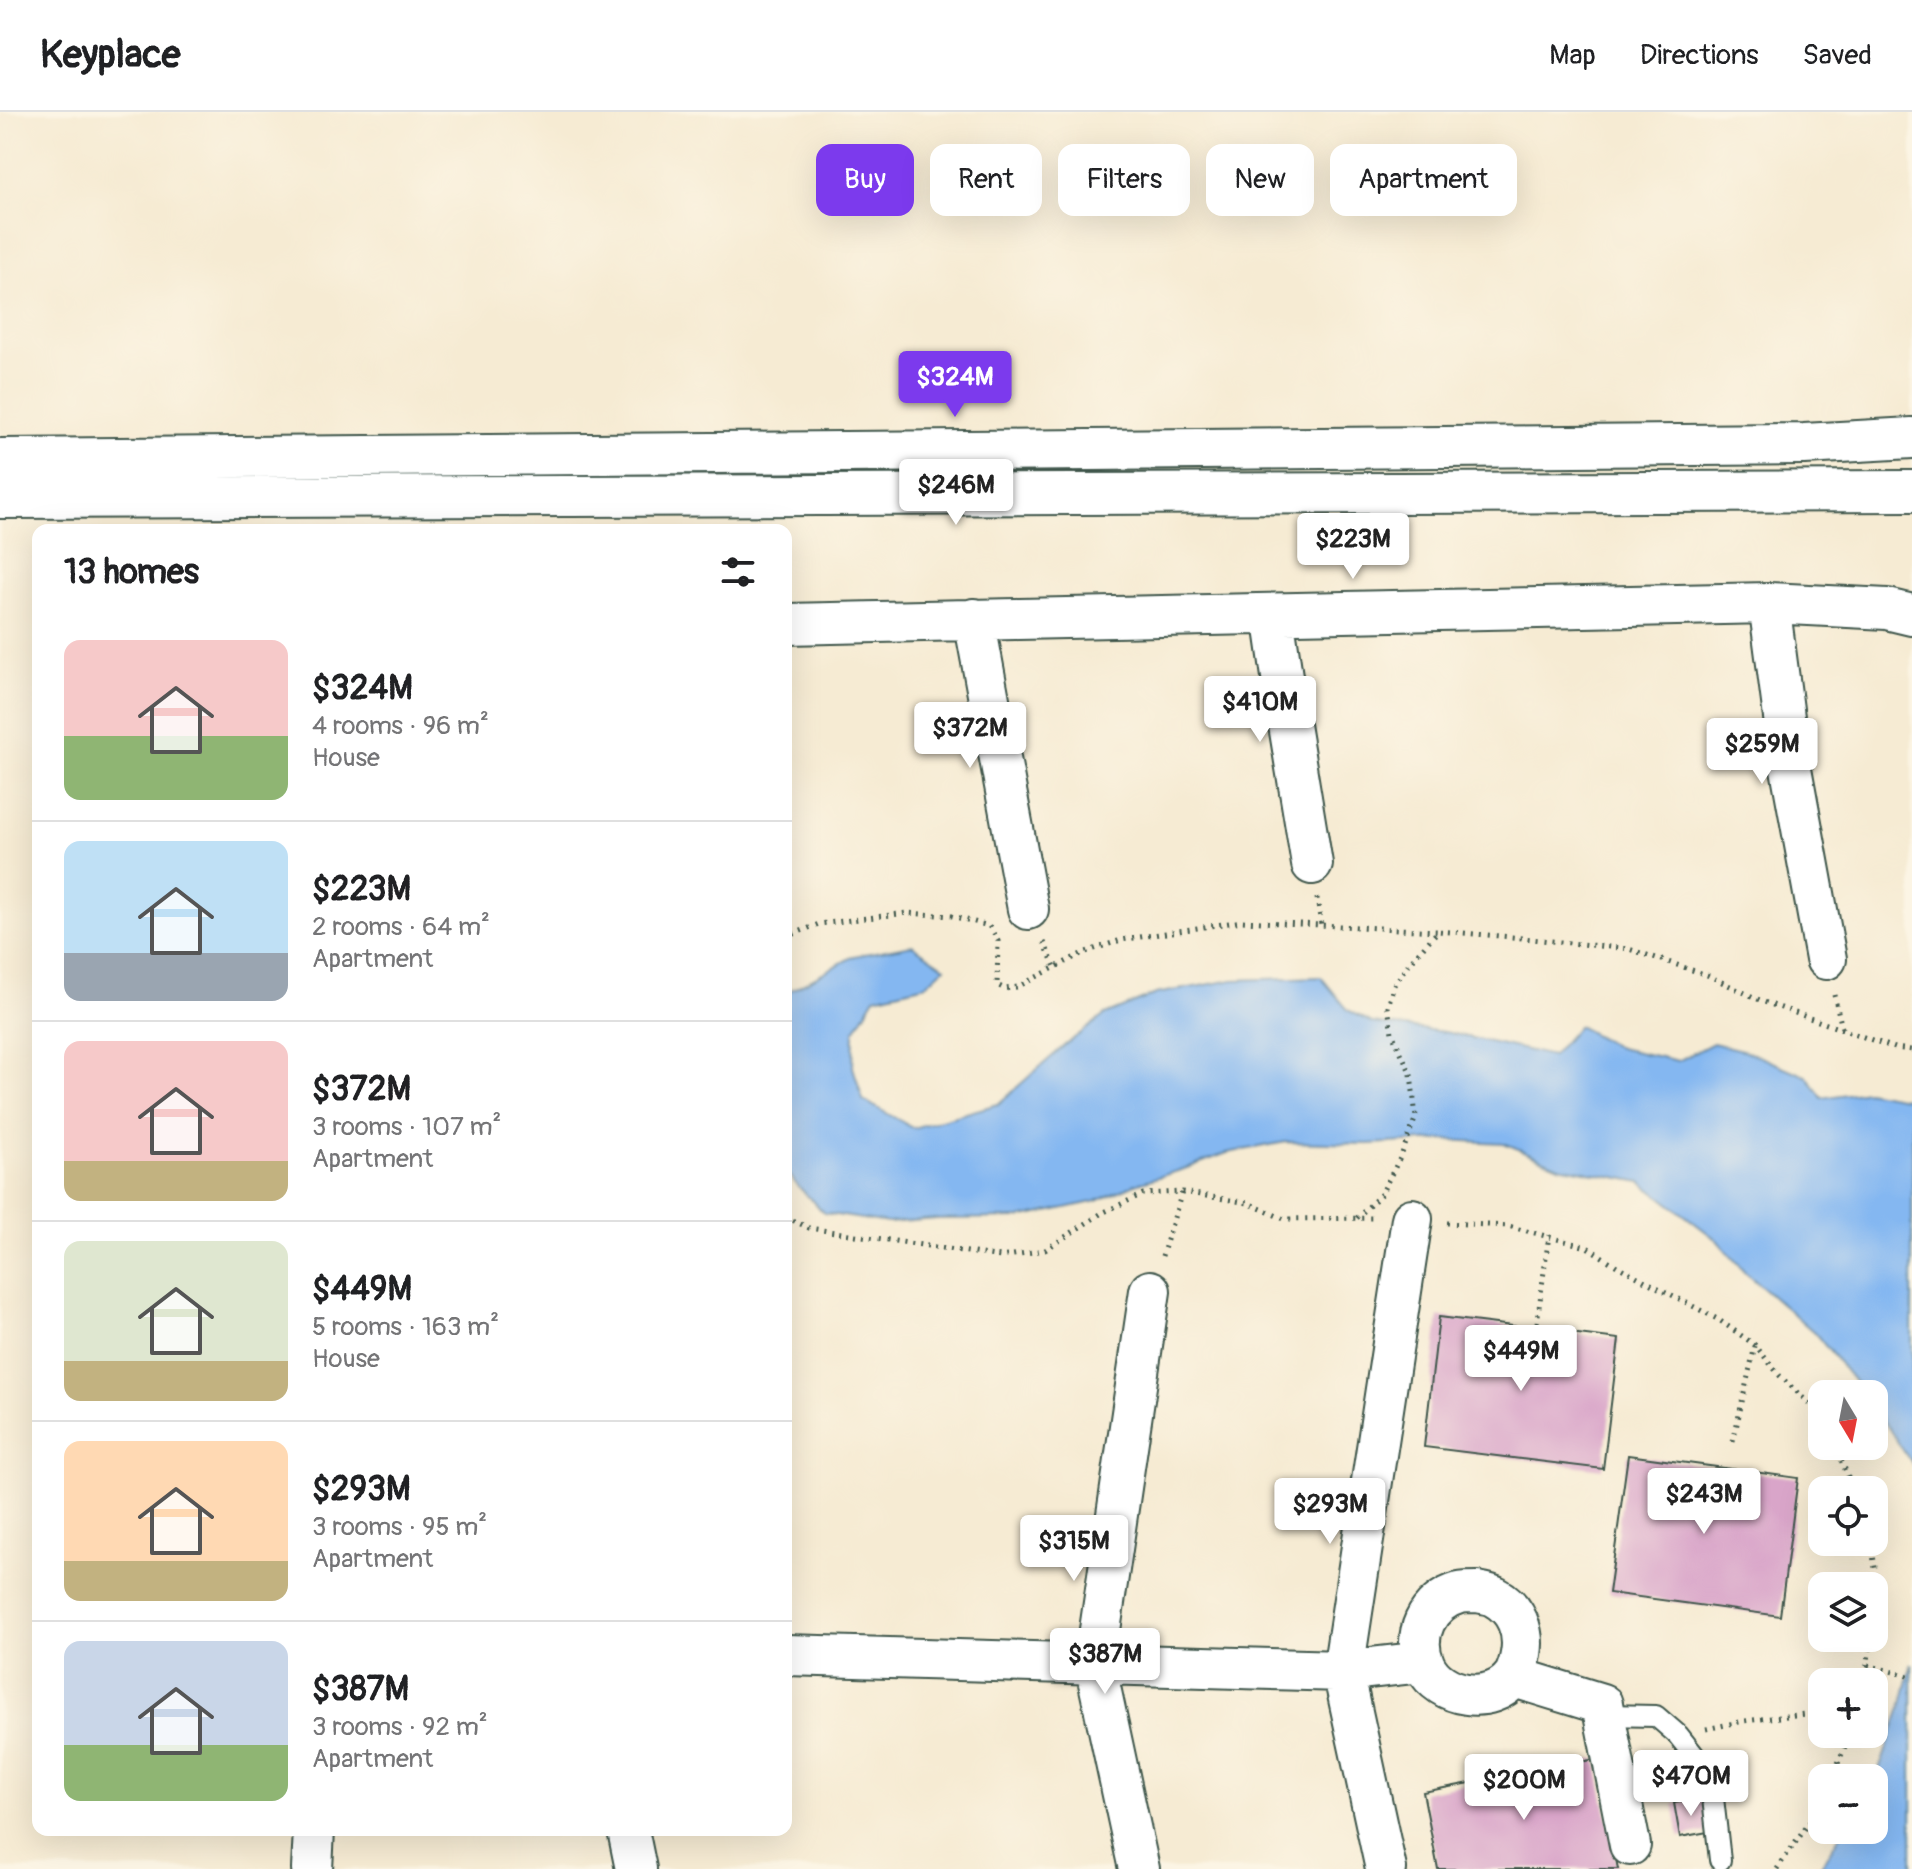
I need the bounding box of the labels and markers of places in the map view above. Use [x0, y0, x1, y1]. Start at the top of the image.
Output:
pin: $324M [899, 351, 1011, 419]
pin: $246M [900, 459, 1012, 527]
pin: $223M [1297, 513, 1409, 581]
pin: $410M [1204, 676, 1316, 744]
pin: $372M [914, 702, 1026, 770]
pin: $259M [1706, 718, 1818, 786]
pin: $449M [1465, 1325, 1577, 1393]
pin: $243M [1648, 1468, 1760, 1536]
pin: $293M [1274, 1478, 1386, 1546]
pin: $315M [1018, 1515, 1130, 1583]
pin: $387M [1049, 1628, 1161, 1696]
pin: $470M [1635, 1750, 1747, 1818]
pin: $200M [1468, 1754, 1580, 1822]

